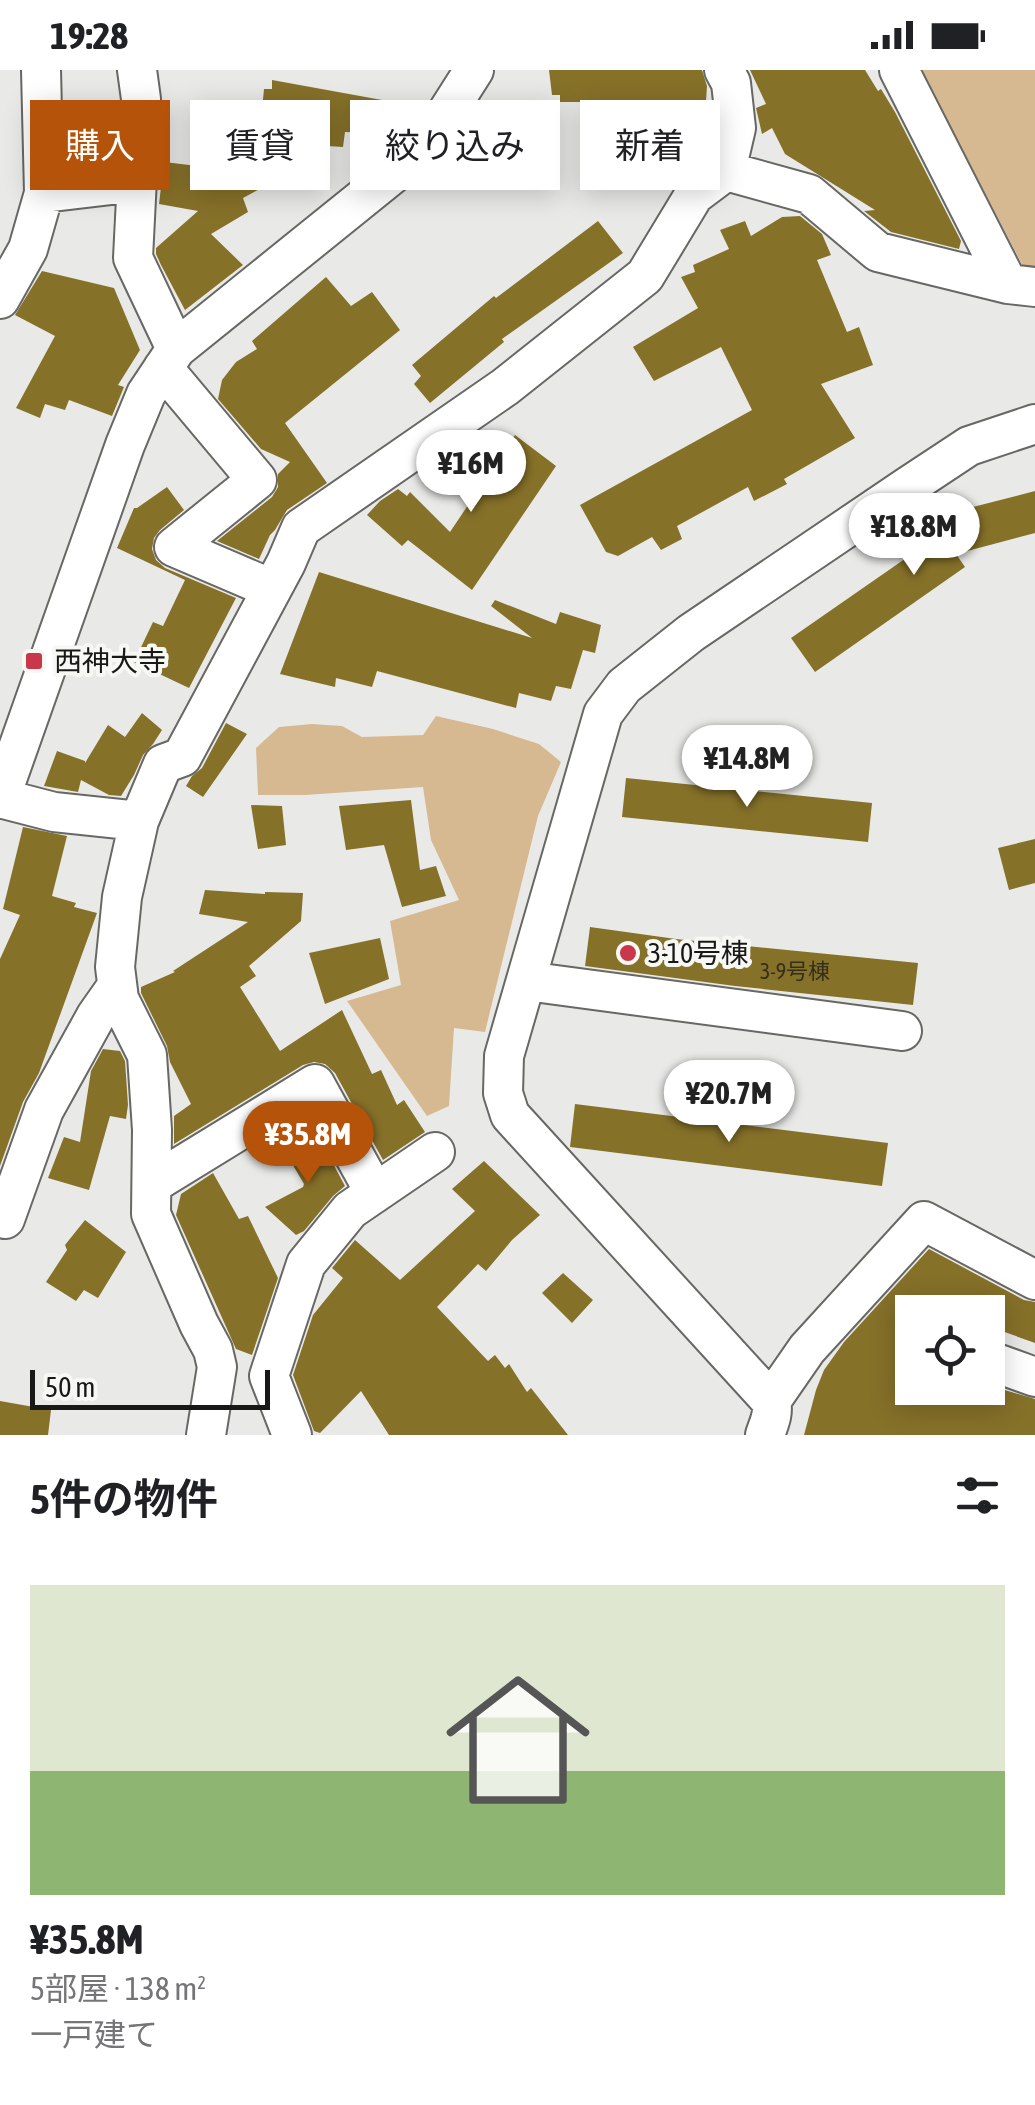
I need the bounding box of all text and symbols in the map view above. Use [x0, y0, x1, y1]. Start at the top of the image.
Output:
text: 19:28 [50, 14, 128, 57]
chip: 購入 [30, 100, 170, 190]
chip: 賃貸 [190, 100, 330, 190]
chip: 絞り込み [350, 100, 560, 190]
chip: 新着 [580, 100, 720, 190]
pin: ¥16M [412, 430, 530, 515]
text: ¥16M [438, 444, 504, 481]
pin: ¥18.8M [833, 493, 995, 578]
text: ¥18.8M [871, 507, 957, 544]
place label: 西神大寺 [54, 645, 166, 677]
marker: 西神大寺 [23, 650, 45, 672]
pin: ¥14.8M [666, 725, 828, 810]
text: ¥14.8M [704, 739, 790, 776]
place label: 3-10号棟 [648, 937, 749, 969]
marker: 3-10号棟 [617, 942, 639, 964]
house number: 3-9号棟 [760, 958, 830, 984]
pin: ¥20.7M [648, 1060, 810, 1145]
text: ¥20.7M [686, 1074, 772, 1111]
pin: ¥35.8M [227, 1101, 389, 1186]
text: ¥35.8M [265, 1115, 351, 1152]
map controls [895, 1295, 1005, 1405]
button: locate [895, 1295, 1005, 1405]
scale bar [30, 1365, 270, 1410]
text: 50 m [45, 1371, 95, 1403]
icon: filters [950, 1468, 1005, 1523]
text: 5件の物件 [30, 1475, 218, 1523]
icon: home [428, 1650, 608, 1830]
text: ¥35.8M [30, 1915, 144, 1963]
text: 5部屋 · 138 m² [30, 1970, 206, 2007]
text: 一戸建て [30, 2016, 158, 2053]

